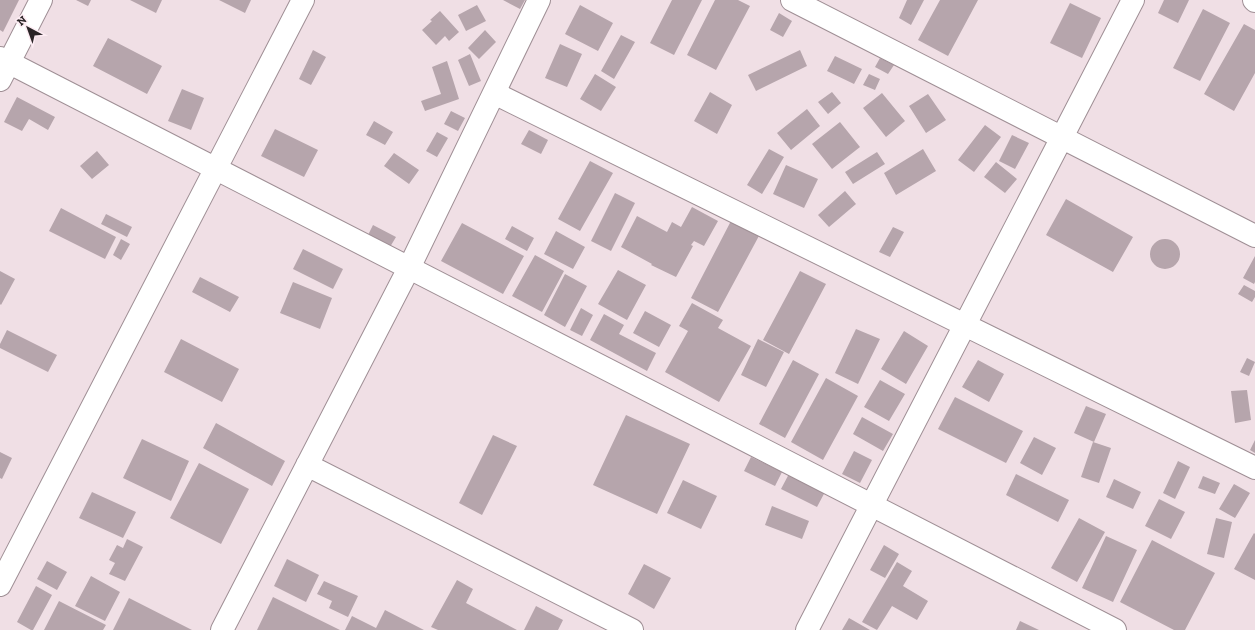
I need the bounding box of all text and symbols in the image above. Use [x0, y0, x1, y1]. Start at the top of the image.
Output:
north arrow [8, 8, 48, 48]
text: N [14, 13, 30, 28]

